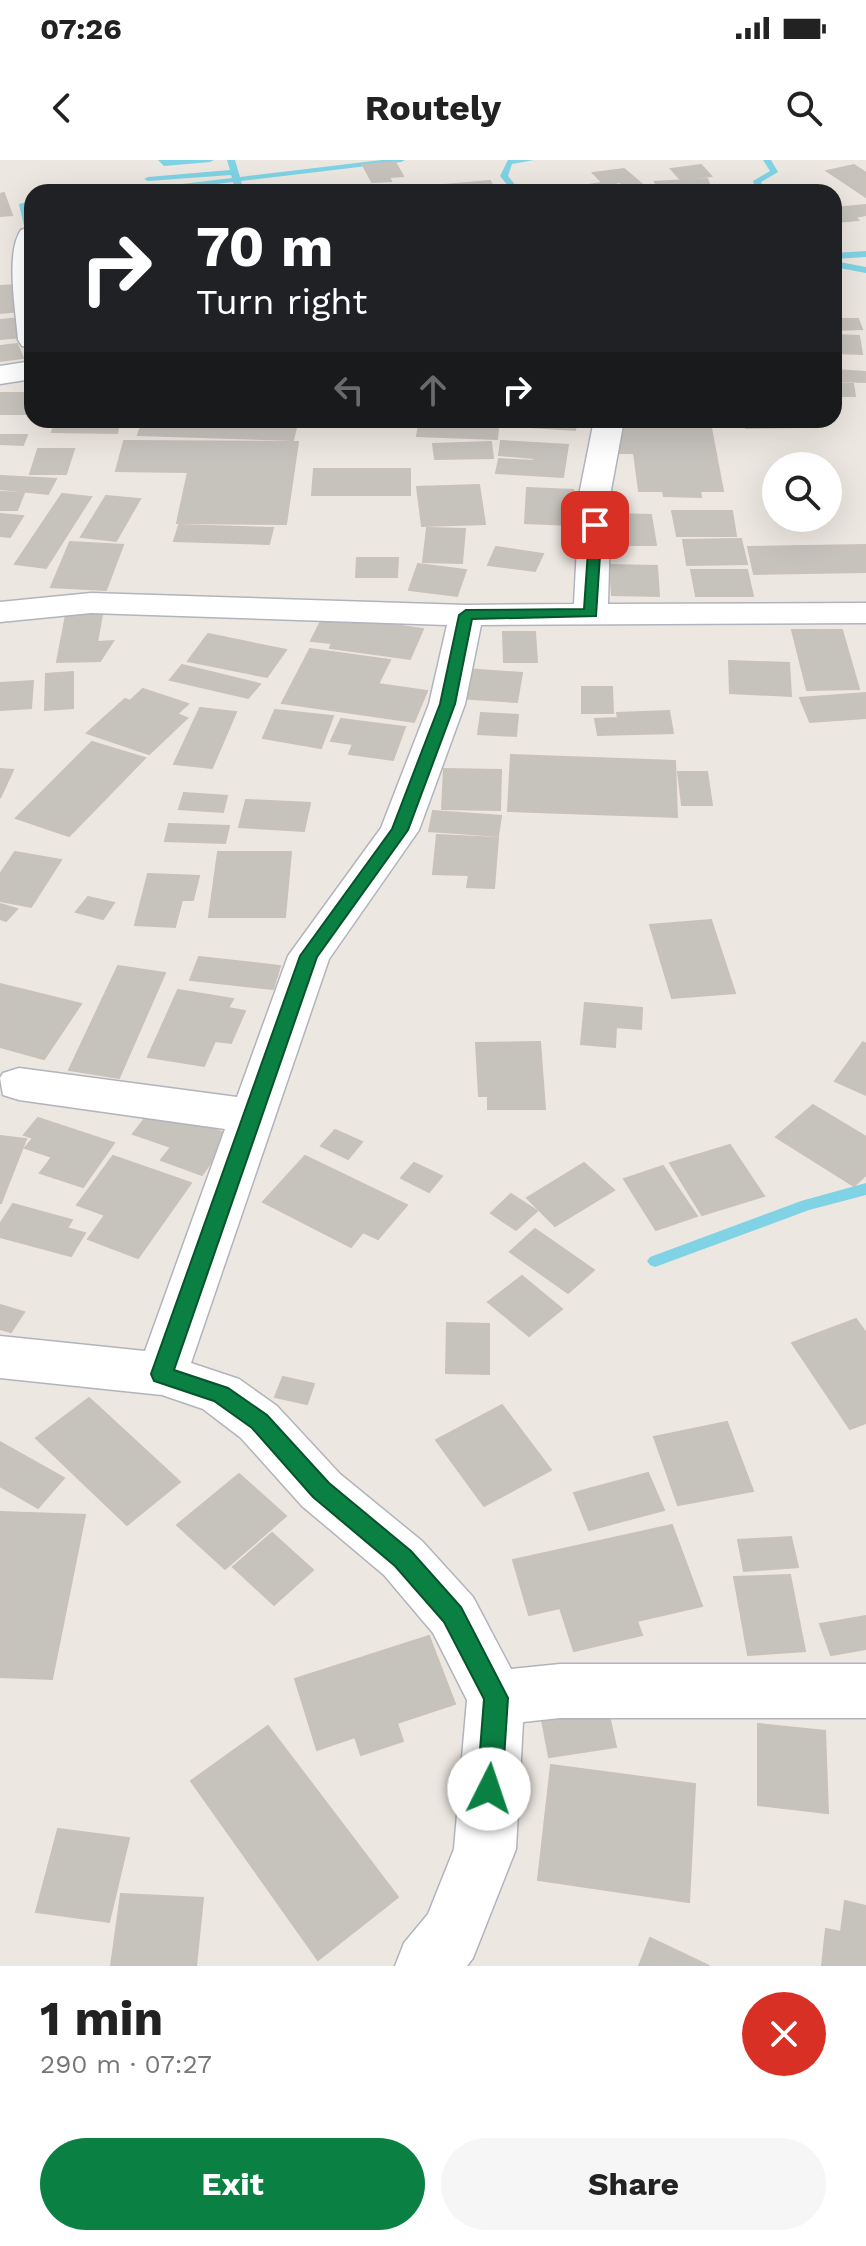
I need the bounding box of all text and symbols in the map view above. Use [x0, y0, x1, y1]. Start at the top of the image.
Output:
text: 07:26 [40, 11, 122, 46]
icon: back [40, 86, 84, 130]
icon: search [782, 86, 826, 130]
text: Routely [365, 87, 501, 129]
text: 70 m [196, 214, 333, 280]
icon: right [64, 216, 168, 320]
text: Turn right [196, 281, 367, 323]
icon: left [327, 368, 371, 412]
icon: ahead [411, 368, 455, 412]
icon: right [495, 368, 539, 412]
map controls [762, 452, 842, 532]
button: search [762, 452, 842, 532]
pin [561, 491, 629, 559]
icon: arrive [573, 503, 617, 547]
position arrow [447, 1747, 531, 1831]
text: 1 min [40, 1990, 163, 2047]
button: close [742, 1992, 826, 2076]
text: 290 m · 07:27 [40, 2049, 212, 2079]
button: Exit [40, 2138, 425, 2230]
button: Share [441, 2138, 826, 2230]

